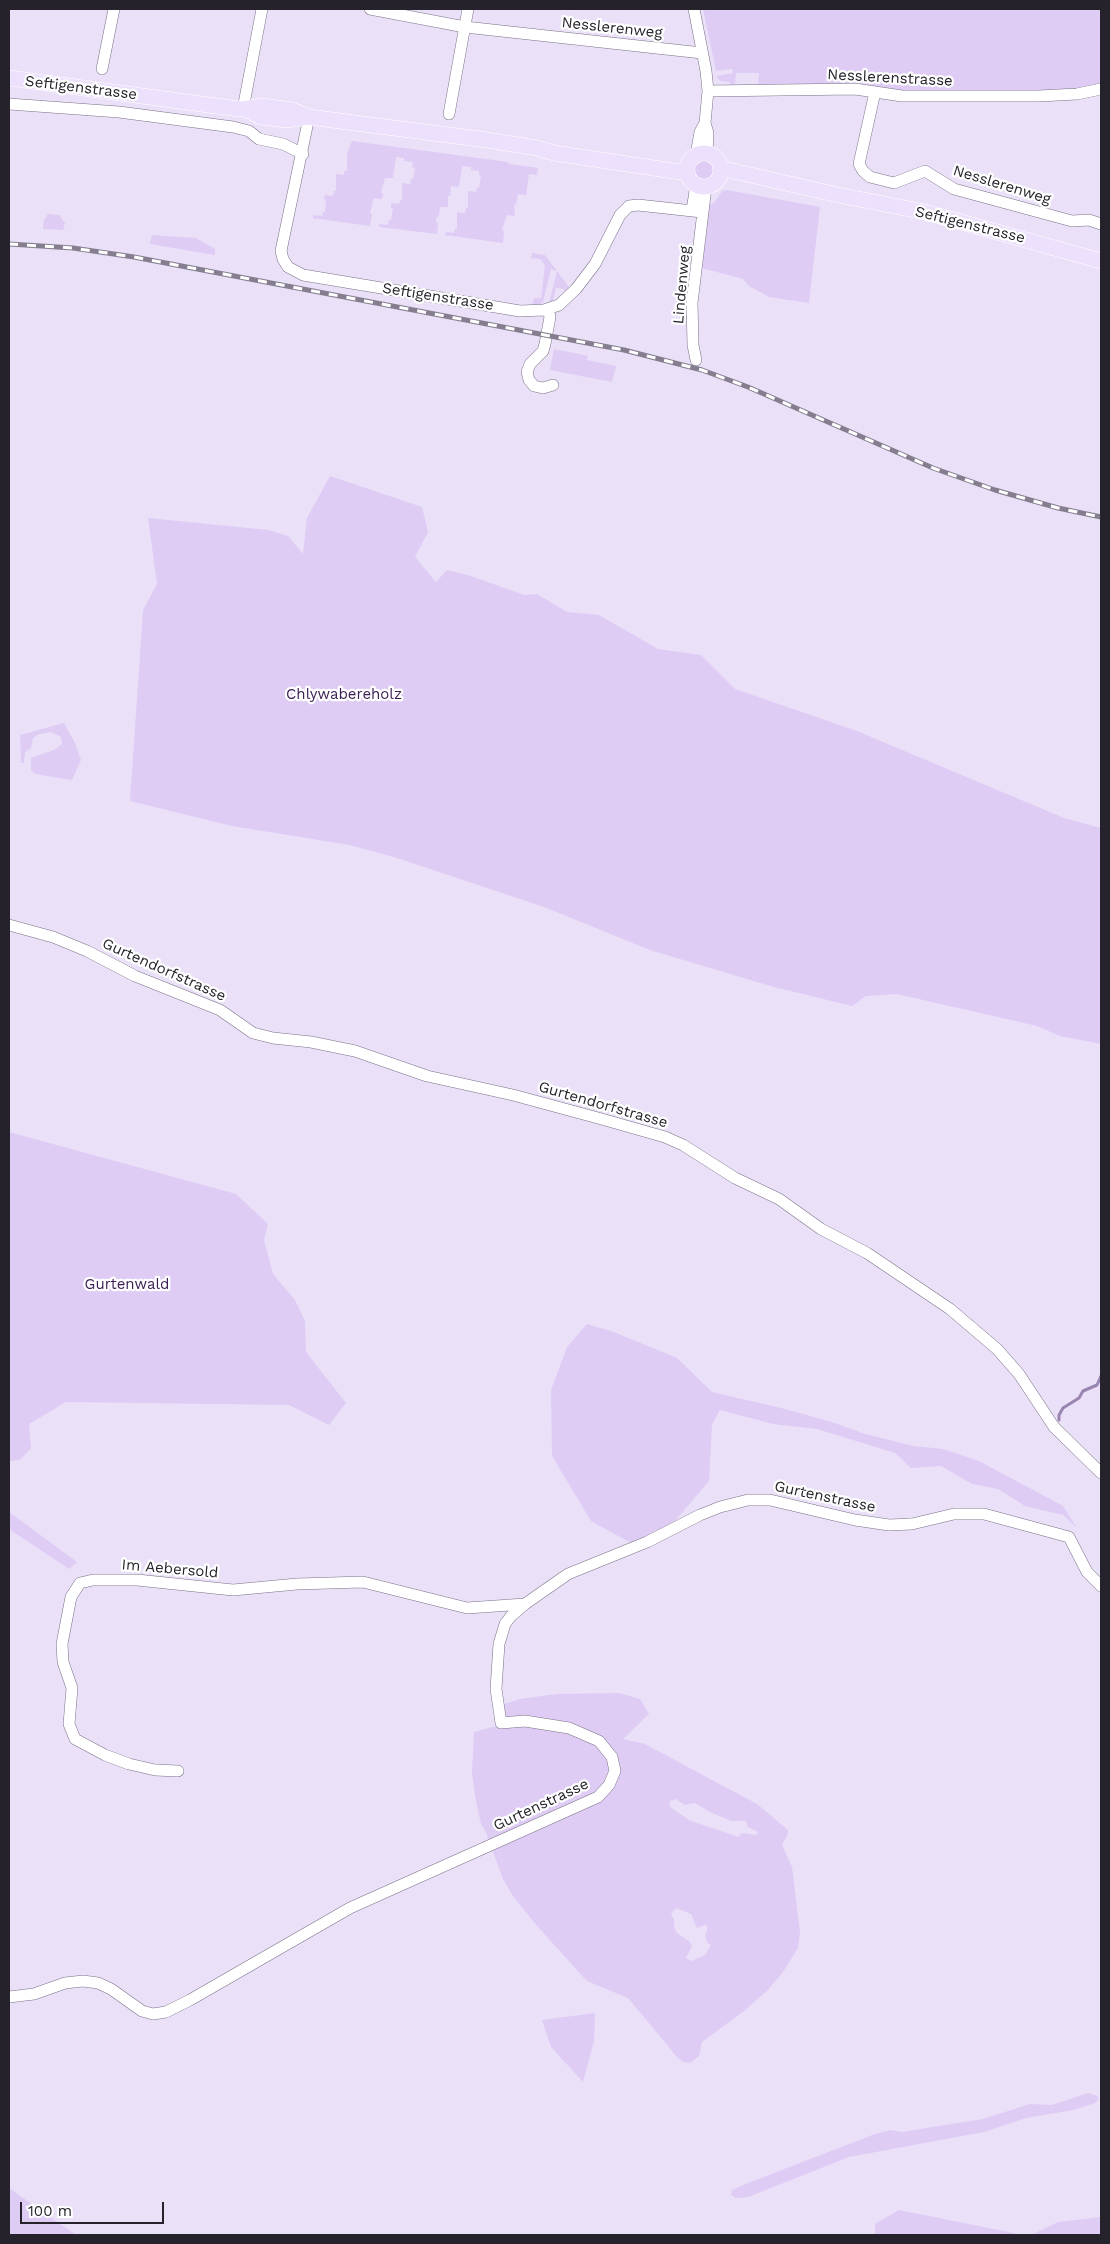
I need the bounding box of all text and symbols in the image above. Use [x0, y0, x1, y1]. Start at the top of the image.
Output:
street label: Nesslerenweg [561, 14, 663, 42]
street label: Nesslerenstrasse [827, 66, 953, 90]
street label: Seftigenstrasse [24, 72, 138, 104]
street label: Nesslerenweg [951, 162, 1053, 208]
street label: Seftigenstrasse [913, 203, 1027, 247]
street label: Lindenweg [670, 245, 694, 325]
street label: Seftigenstrasse [381, 279, 495, 315]
park label: Chlywabereholz [286, 686, 402, 704]
street label: Gurtendorfstrasse [99, 935, 229, 1005]
street label: Gurtendorfstrasse [536, 1078, 670, 1132]
park label: Gurtenwald [85, 1276, 169, 1294]
street label: Gurtenstrasse [773, 1477, 877, 1517]
street label: Im Aebersold [121, 1556, 219, 1582]
street label: Gurtenstrasse [490, 1775, 592, 1835]
scale bar [22, 2192, 166, 2224]
text: 100 m [28, 2202, 72, 2220]

